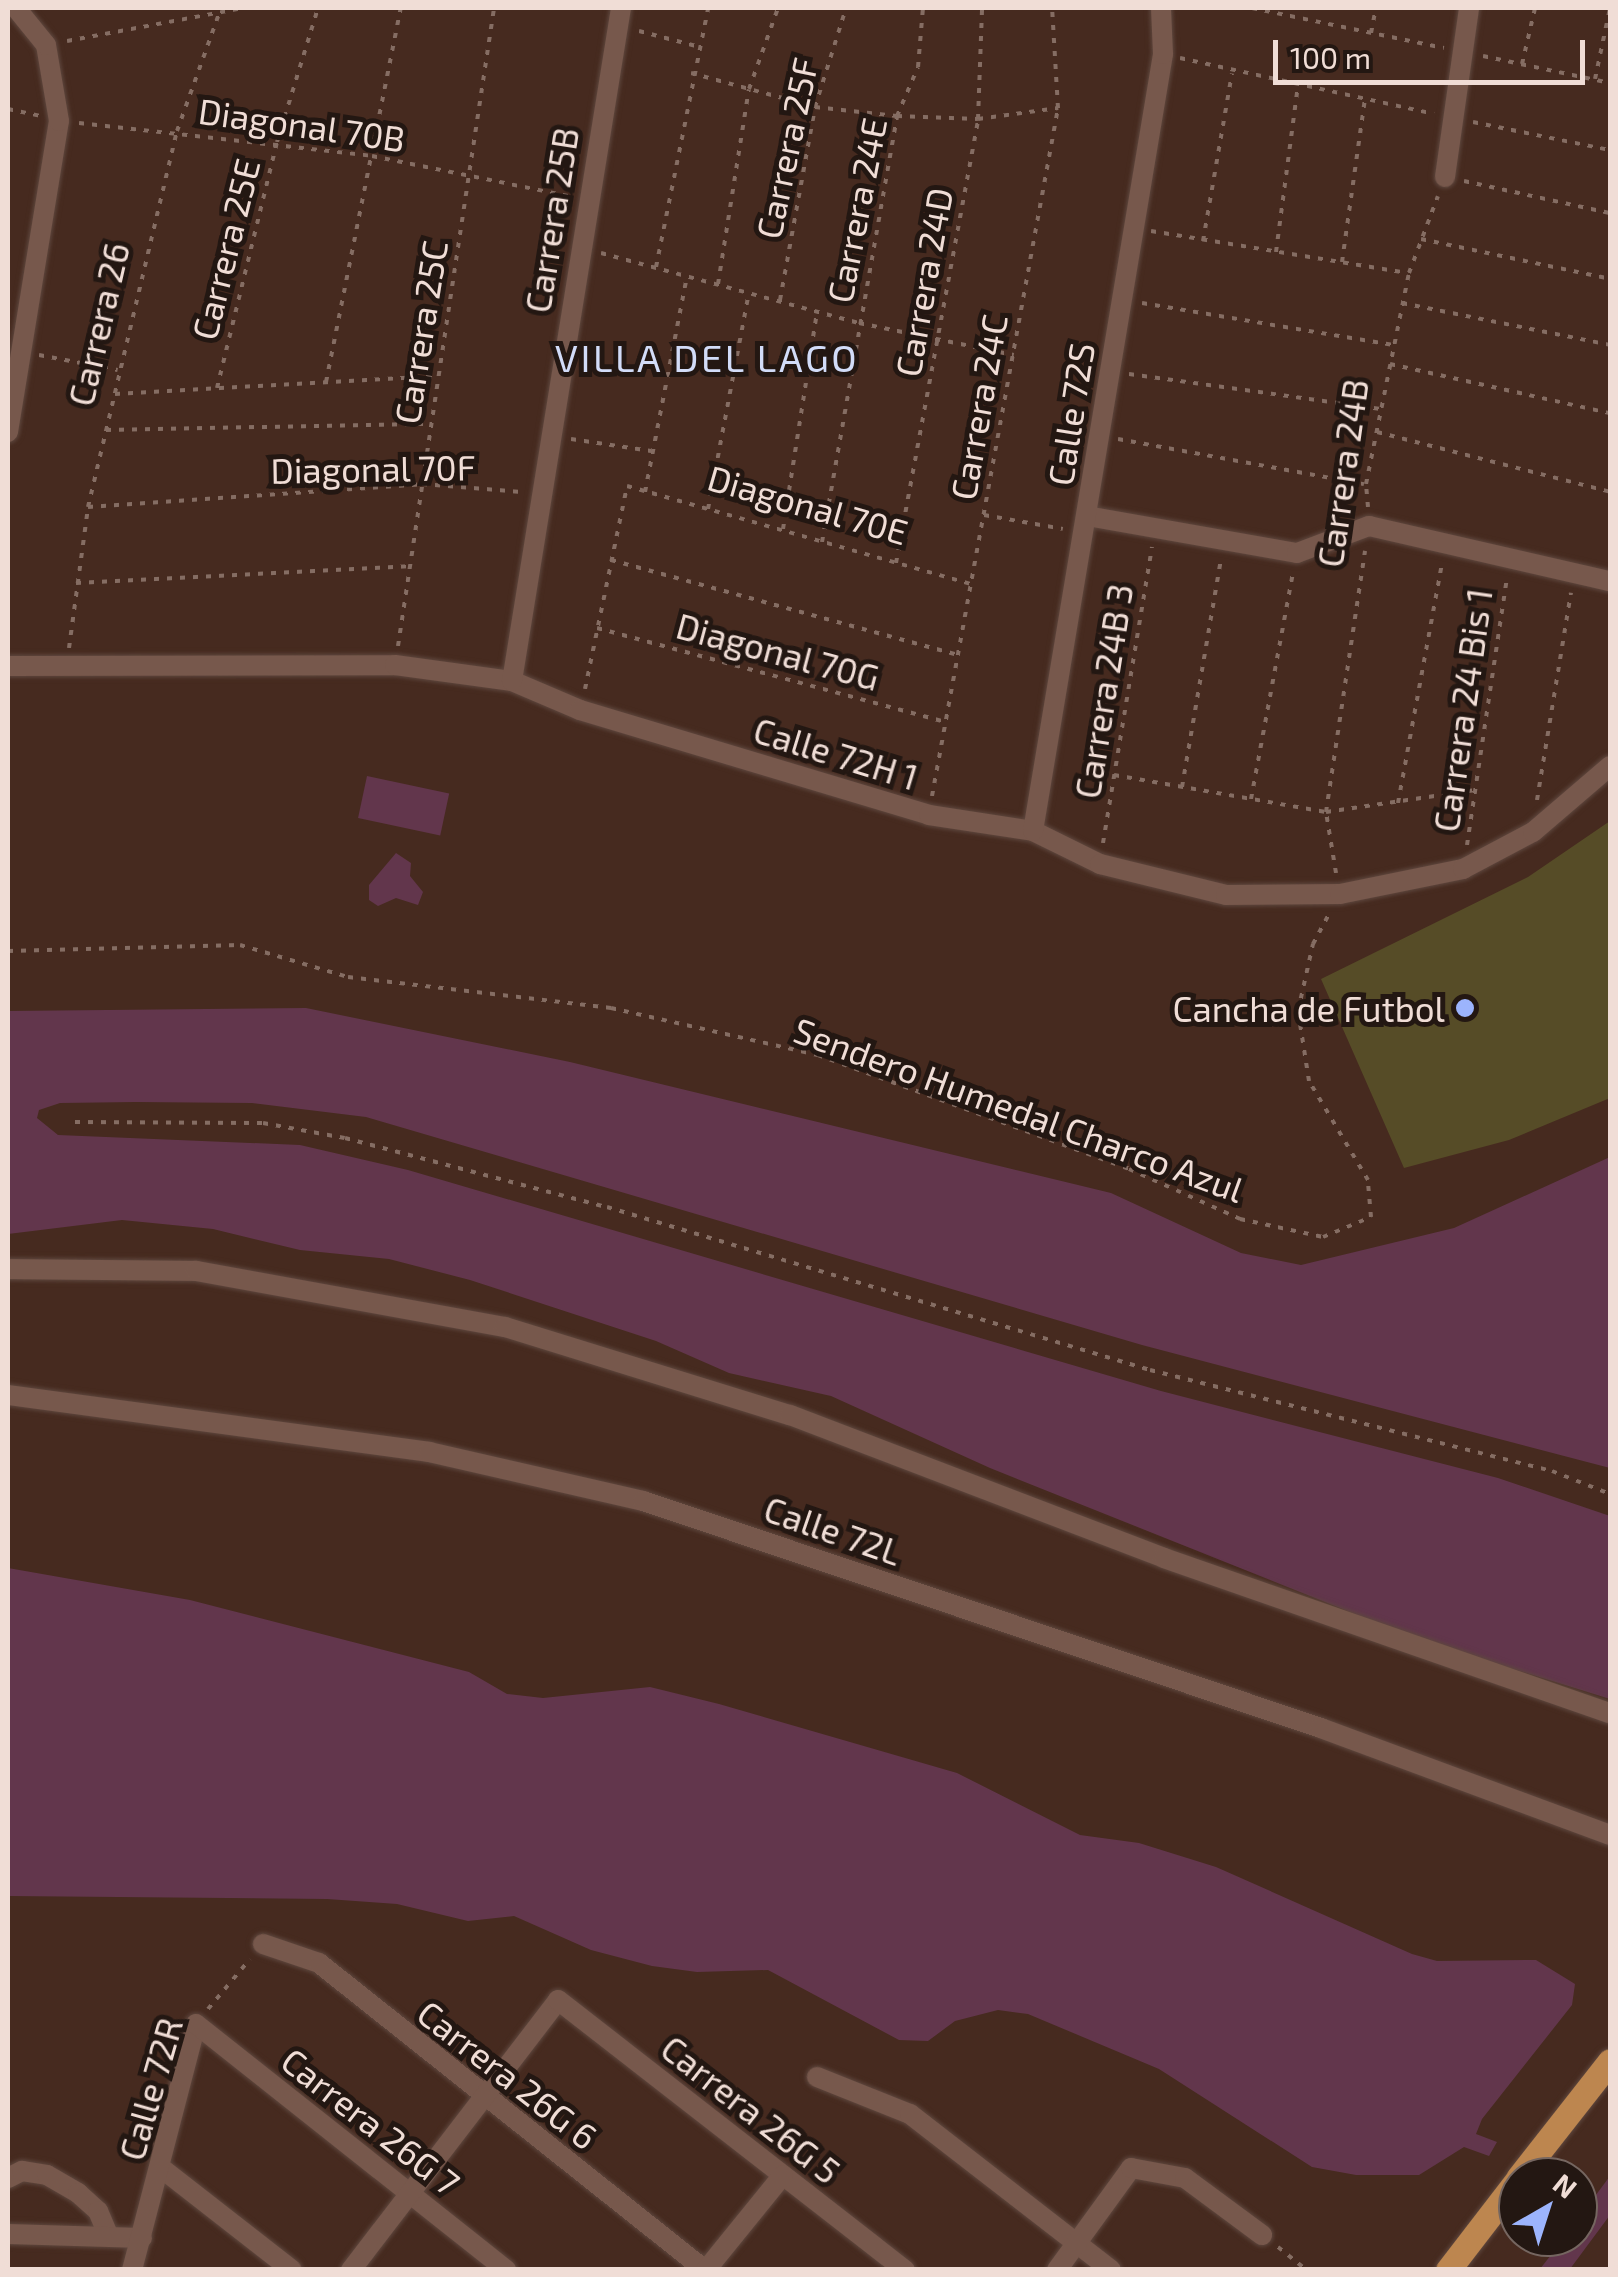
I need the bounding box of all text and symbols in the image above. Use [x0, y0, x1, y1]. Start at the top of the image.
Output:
scale bar [1278, 20, 1590, 82]
text: 100 m [1290, 39, 1371, 75]
street label: Carrera 25F [746, 54, 826, 242]
street label: Diagonal 70B [196, 89, 408, 159]
street label: Carrera 24E [818, 114, 894, 306]
street label: Carrera 25B [516, 124, 586, 316]
street label: Carrera 25E [182, 154, 268, 344]
street label: Carrera 24D [886, 184, 960, 380]
street label: Carrera 25C [385, 237, 455, 427]
street label: Carrera 26 [59, 238, 137, 410]
street label: Carrera 24C [941, 311, 1015, 503]
district label: VILLA DEL LAGO [554, 335, 860, 381]
street label: Calle 72S [1038, 340, 1102, 488]
street label: Carrera 24B [1308, 376, 1376, 570]
street label: Diagonal 70F [270, 445, 476, 491]
street label: Diagonal 70E [703, 455, 913, 553]
street label: Carrera 24B 3 [1065, 581, 1141, 801]
street label: Carrera 24 Bis 1 [1424, 586, 1500, 834]
street label: Diagonal 70G [672, 604, 884, 698]
street label: Calle 72H 1 [749, 708, 923, 798]
place label: Cancha de Futbol [1173, 987, 1445, 1029]
marker: Cancha de Futbol [1454, 997, 1476, 1019]
street label: Sendero Humedal Charco Azul [788, 1008, 1250, 1210]
street label: Calle 72L [759, 1487, 907, 1573]
street label: Carrera 26G 6 [410, 1991, 606, 2157]
street label: Calle 72R [110, 2013, 190, 2165]
street label: Carrera 26G 5 [653, 2026, 849, 2192]
street label: Carrera 26G 7 [274, 2039, 468, 2203]
north arrow [1498, 2157, 1598, 2257]
text: N [1547, 2166, 1584, 2205]

